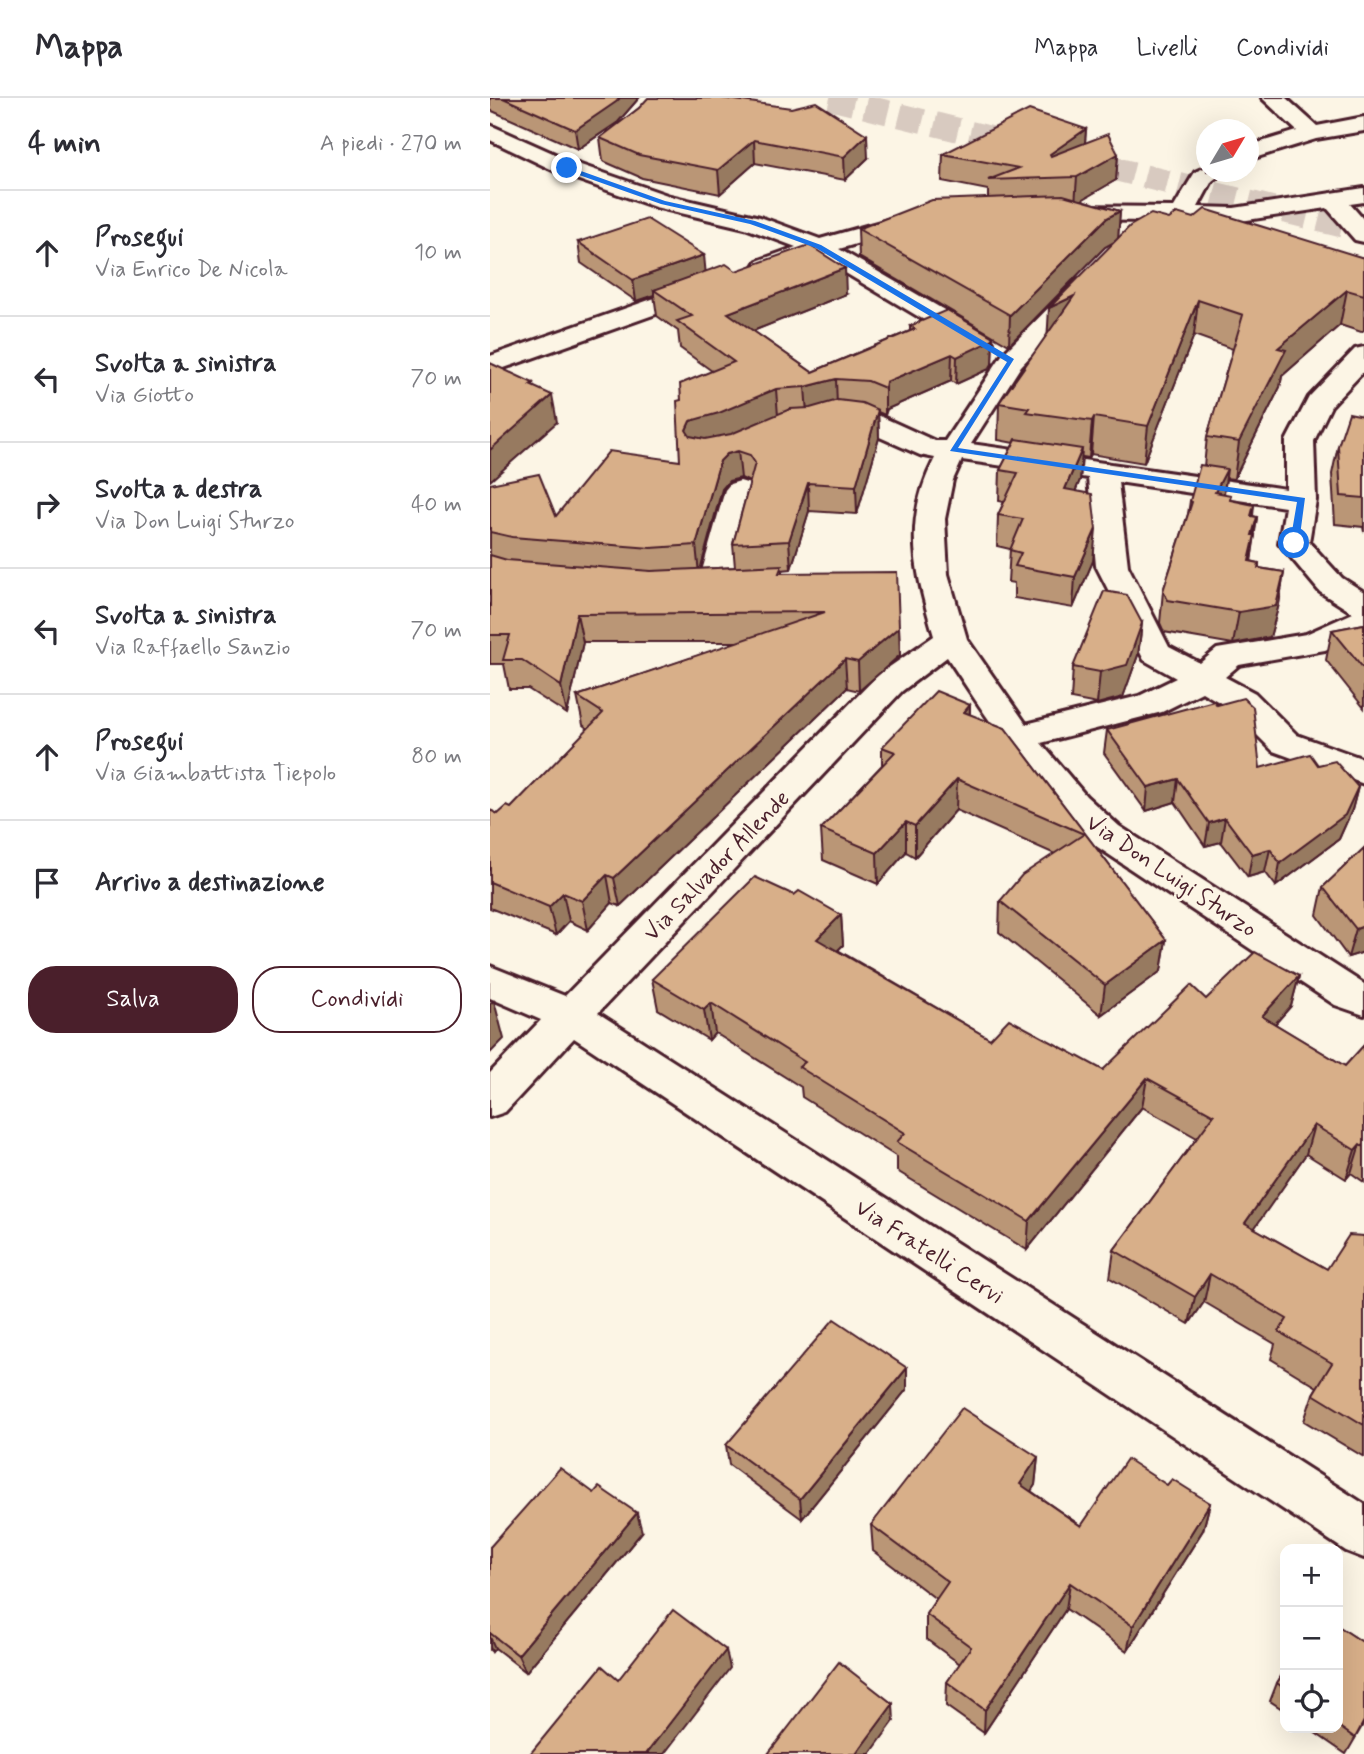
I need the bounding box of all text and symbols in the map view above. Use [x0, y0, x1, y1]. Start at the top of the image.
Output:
text: Mappa [35, 26, 123, 70]
text: Mappa [1034, 33, 1098, 64]
text: Livelli [1136, 33, 1198, 64]
text: Condividi [1236, 33, 1329, 64]
north arrow [1196, 119, 1259, 182]
text: 4 min [28, 124, 101, 163]
text: A piedi · 270 m [320, 129, 462, 159]
route end [551, 152, 582, 183]
text: Prosegui [95, 221, 184, 255]
icon: ahead [28, 234, 66, 272]
text: 10 m [414, 238, 462, 268]
text: Via Enrico De Nicola [95, 255, 287, 285]
text: Svolta a sinistra [95, 347, 277, 381]
icon: left [28, 360, 66, 398]
text: 70 m [410, 364, 462, 394]
text: Via Giotto [95, 381, 194, 411]
text: Svolta a destra [95, 473, 262, 507]
icon: right [28, 486, 66, 524]
text: 40 m [411, 490, 462, 520]
text: Via Don Luigi Sturzo [95, 507, 295, 537]
route start [1278, 527, 1309, 558]
text: Svolta a sinistra [95, 599, 277, 633]
icon: left [28, 612, 66, 650]
text: 70 m [410, 616, 462, 646]
text: Via Raffaello Sanzio [95, 633, 290, 663]
text: Prosegui [95, 725, 184, 759]
icon: ahead [28, 738, 66, 776]
text: 80 m [411, 742, 462, 772]
text: Via Giambattista Tiepolo [95, 759, 336, 789]
street label: Via Salvador Allende [638, 785, 797, 948]
street label: Via Don Luigi Sturzo [1080, 808, 1262, 945]
icon: arrive [28, 864, 66, 902]
text: Arrivo a destinazione [95, 866, 325, 900]
button: Salva [28, 966, 238, 1033]
button: Condividi [252, 966, 462, 1033]
street label: Via Fratelli Cervi [849, 1193, 1009, 1312]
map controls [1280, 1544, 1343, 1733]
button: + [1280, 1544, 1343, 1607]
button: − [1280, 1607, 1343, 1670]
button: locate [1280, 1670, 1343, 1733]

